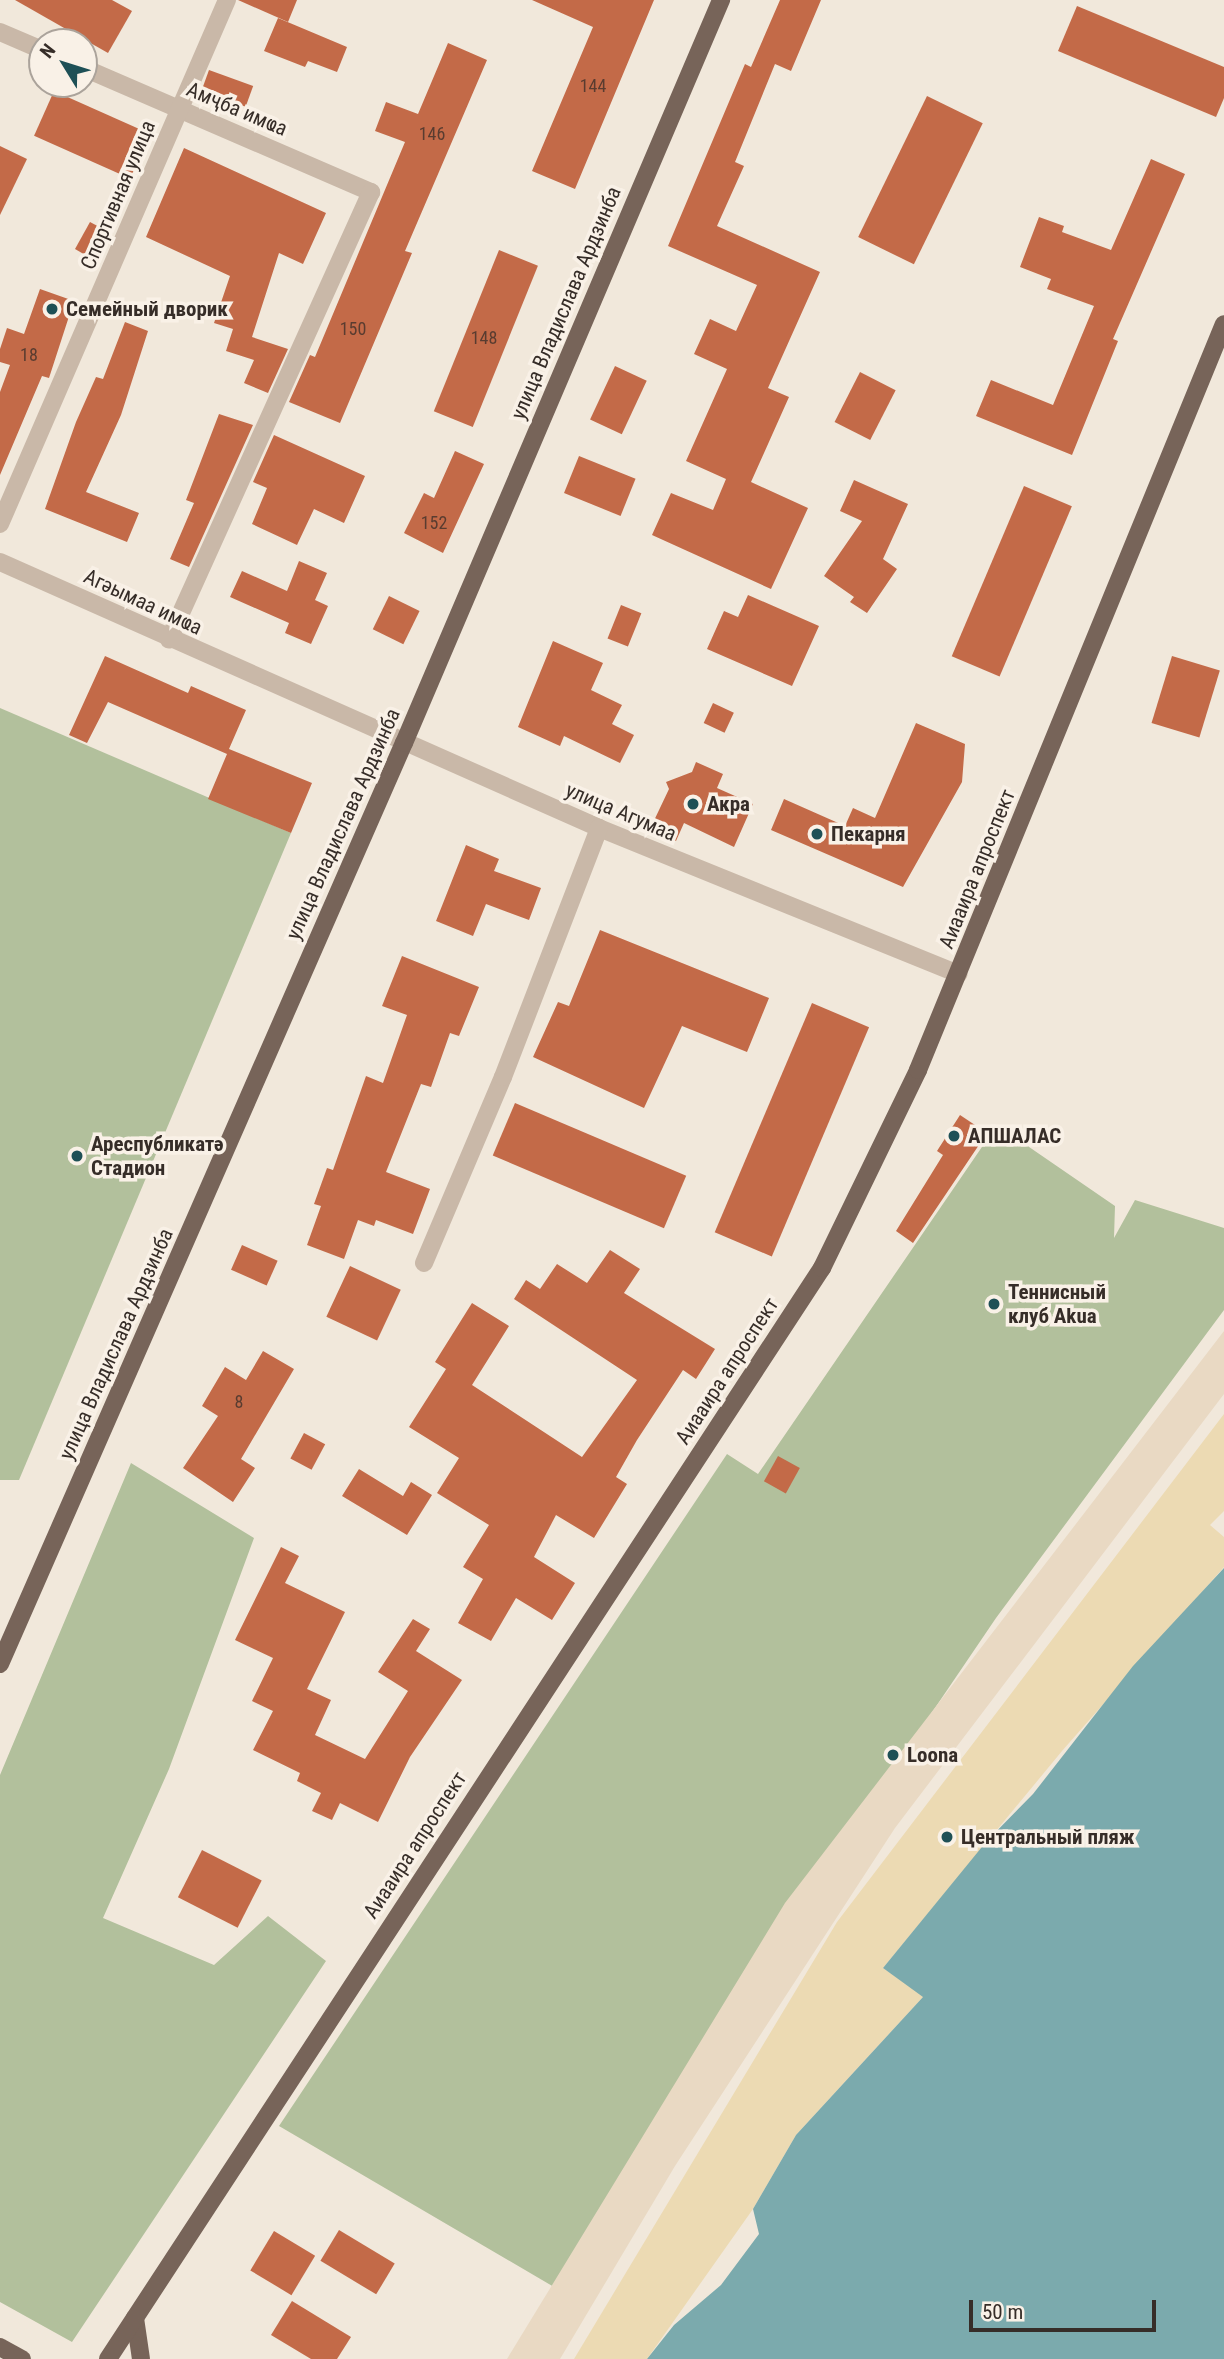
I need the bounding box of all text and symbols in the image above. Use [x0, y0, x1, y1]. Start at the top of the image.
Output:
north arrow [28, 28, 98, 98]
text: N [35, 39, 60, 63]
house number: 144 [580, 75, 606, 97]
street label: Амҷба имҩа [183, 77, 291, 141]
street label: Спортивная улица [75, 117, 161, 273]
house number: 146 [419, 123, 445, 145]
street label: улица Владислава Ардзинба [506, 183, 626, 423]
place label: Семейный дворик [66, 296, 228, 322]
marker: Семейный дворик [44, 301, 60, 317]
house number: 150 [340, 318, 366, 340]
house number: 148 [471, 327, 497, 349]
house number: 18 [20, 344, 38, 366]
house number: 152 [421, 512, 447, 534]
street label: Агәымаа имҩа [80, 564, 206, 640]
street label: улица Владислава Ардзинба [281, 705, 405, 943]
street label: улица Агумаа [562, 777, 680, 847]
street label: Аиааира апроспект [934, 786, 1020, 952]
place label: Акра [707, 791, 750, 817]
marker: Акра [685, 796, 701, 812]
place label: Пекарня [831, 821, 906, 847]
marker: Пекарня [809, 826, 825, 842]
place label: АПШАЛАС [968, 1123, 1061, 1149]
marker: АПШАЛАС [946, 1128, 962, 1144]
place label: Ареспубликатә Стадион [91, 1131, 224, 1181]
marker: Ареспубликатә Стадион [69, 1148, 85, 1164]
street label: улица Владислава Ардзинба [54, 1225, 178, 1463]
place label: Теннисный клуб Akua [1008, 1279, 1106, 1329]
street label: Аиааира апроспект [670, 1293, 784, 1449]
marker: Теннисный клуб Akua [986, 1296, 1002, 1312]
house number: 8 [235, 1391, 243, 1413]
place label: Loona [907, 1742, 958, 1768]
marker: Loona [885, 1747, 901, 1763]
street label: Аиааира апроспект [358, 1767, 472, 1923]
place label: Центральный пляж [961, 1824, 1135, 1850]
marker: Центральный пляж [939, 1829, 955, 1845]
scale bar [972, 2286, 1159, 2330]
text: 50 m [982, 2300, 1023, 2324]

